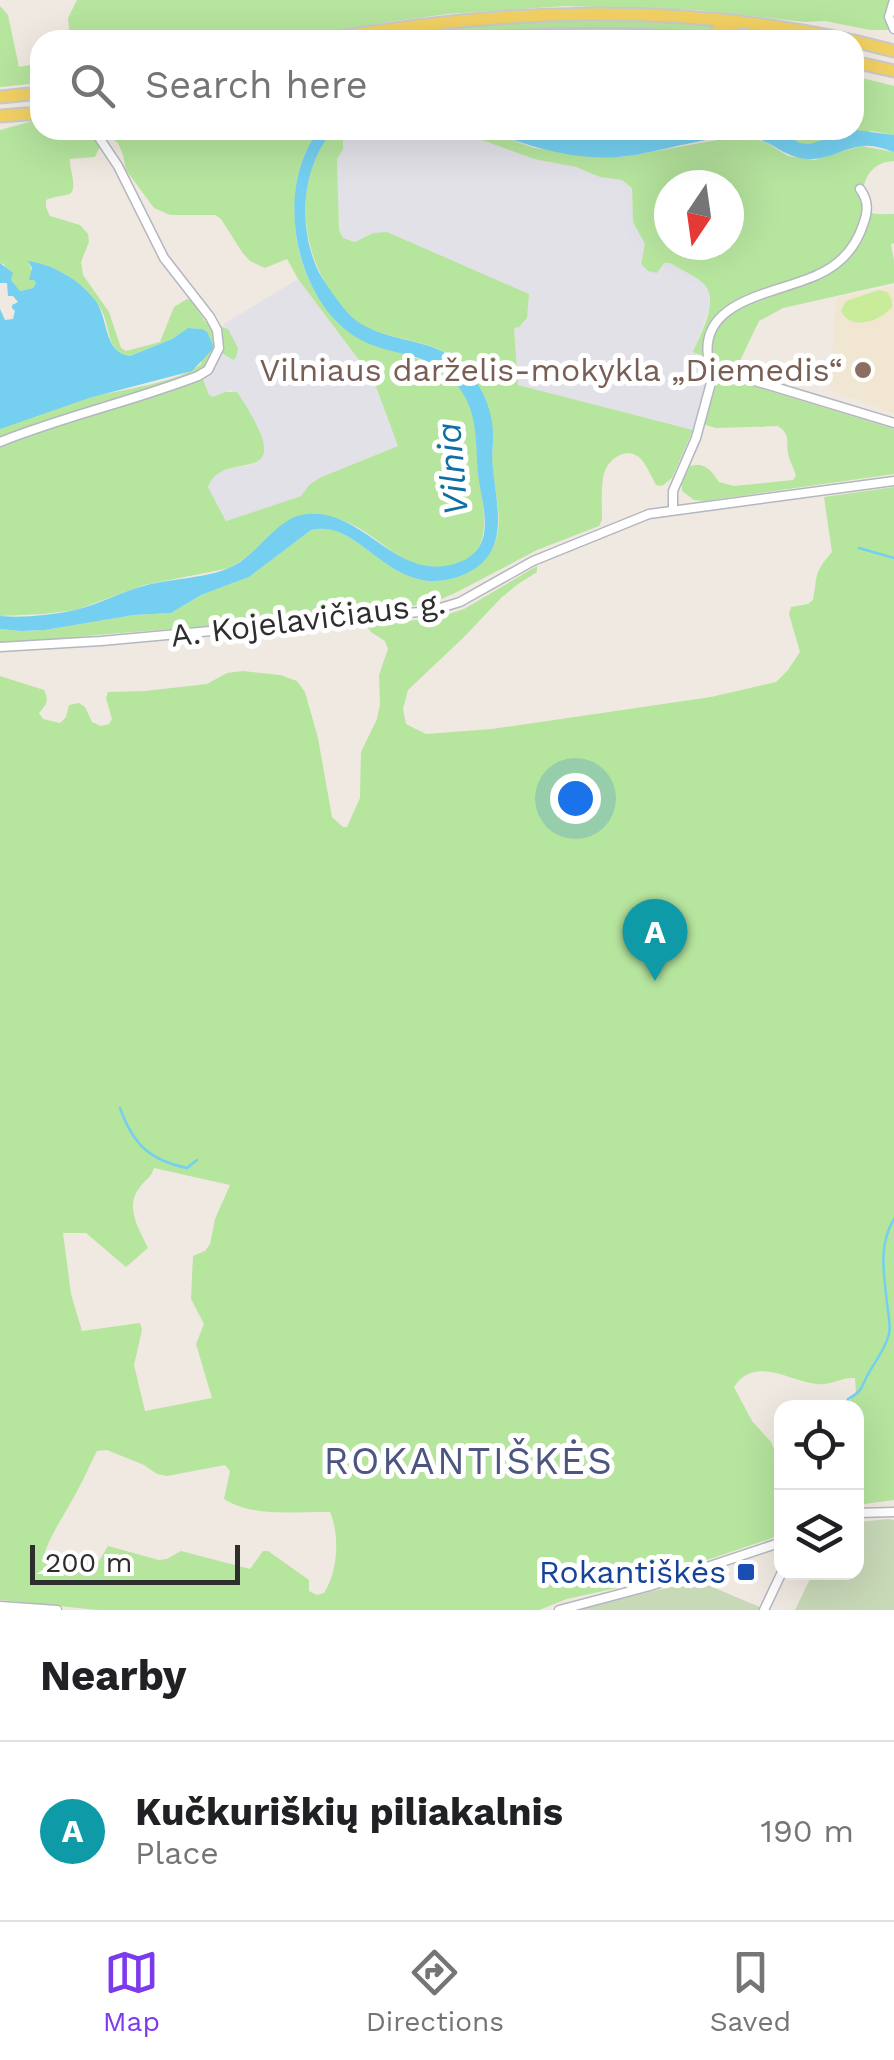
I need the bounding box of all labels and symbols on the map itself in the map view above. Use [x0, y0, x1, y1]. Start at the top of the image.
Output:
north arrow [654, 170, 744, 260]
place label: Vilniaus darželis-mokykla „Diemedis“ [259, 351, 843, 389]
marker: Vilniaus darželis-mokykla „Diemedis“ [852, 359, 874, 381]
water label: Vilnia [427, 421, 477, 517]
street label: A. Kojelavičiaus g. [168, 583, 448, 655]
your location [550, 773, 601, 824]
pin: A [622, 898, 688, 981]
district label: ROKANTIŠKĖS [324, 1438, 614, 1483]
scale bar [30, 1540, 240, 1584]
place label: Rokantiškės [539, 1553, 726, 1591]
marker: Rokantiškės [735, 1561, 757, 1583]

